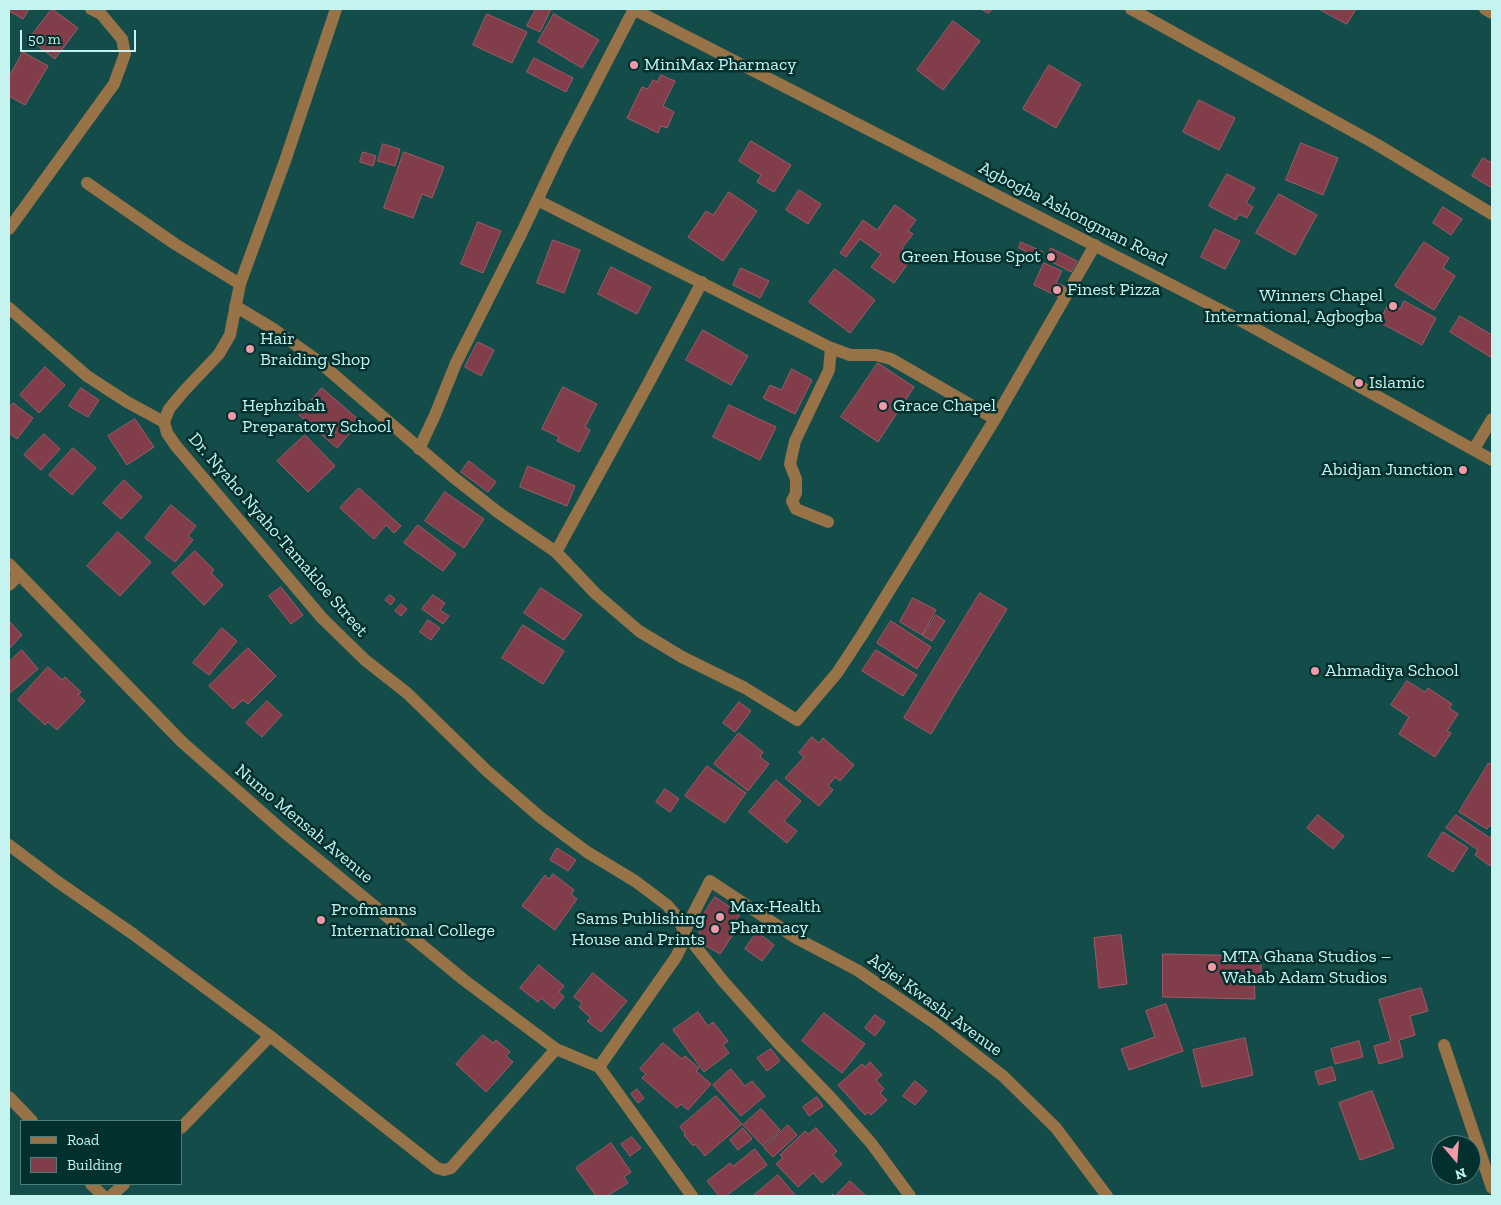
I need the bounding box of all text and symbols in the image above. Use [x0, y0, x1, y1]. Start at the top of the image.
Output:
scale bar [22, 20, 139, 52]
text: 50 m [28, 30, 61, 48]
place label: MiniMax Pharmacy [644, 54, 796, 76]
marker: MiniMax Pharmacy [628, 59, 640, 71]
street label: Agbogba Ashongman Road [975, 157, 1171, 271]
place label: Green House Spot [901, 246, 1041, 268]
marker: Green House Spot [1045, 251, 1057, 263]
place label: Finest Pizza [1067, 279, 1160, 301]
marker: Finest Pizza [1051, 284, 1063, 296]
place label: Winners Chapel International, Agbogba [1204, 285, 1383, 328]
marker: Winners Chapel International, Agbogba [1387, 300, 1399, 312]
place label: Hair Braiding Shop [260, 328, 370, 370]
marker: Hair Braiding Shop [244, 343, 256, 355]
place label: Islamic [1369, 372, 1425, 394]
marker: Islamic [1353, 377, 1365, 389]
place label: Hephzibah Preparatory School [242, 395, 391, 438]
place label: Grace Chapel [893, 395, 996, 417]
marker: Grace Chapel [877, 400, 889, 412]
marker: Hephzibah Preparatory School [226, 410, 238, 422]
street label: Dr. Nyaho Nyaho-Tamakloe Street [183, 429, 373, 641]
place label: Abidjan Junction [1321, 459, 1453, 481]
marker: Abidjan Junction [1457, 464, 1469, 476]
place label: Ahmadiya School [1325, 660, 1459, 682]
marker: Ahmadiya School [1309, 665, 1321, 677]
street label: Numo Mensah Avenue [230, 760, 378, 888]
place label: Max-Health Pharmacy [730, 896, 821, 939]
place label: Profmanns International College [331, 899, 495, 942]
place label: Sams Publishing House and Prints [571, 908, 705, 951]
marker: Max-Health Pharmacy [714, 911, 726, 923]
marker: Profmanns International College [315, 914, 327, 926]
marker: Sams Publishing House and Prints [709, 923, 721, 935]
place label: MTA Ghana Studios – Wahab Adam Studios [1222, 946, 1392, 989]
street label: Adjei Kwashi Avenue [864, 949, 1006, 1061]
marker: MTA Ghana Studios – Wahab Adam Studios [1206, 961, 1218, 973]
legend [20, 1120, 182, 1185]
text: Road [67, 1131, 99, 1149]
north arrow [1431, 1135, 1481, 1185]
text: Building [67, 1156, 122, 1174]
text: N [1453, 1164, 1468, 1184]

